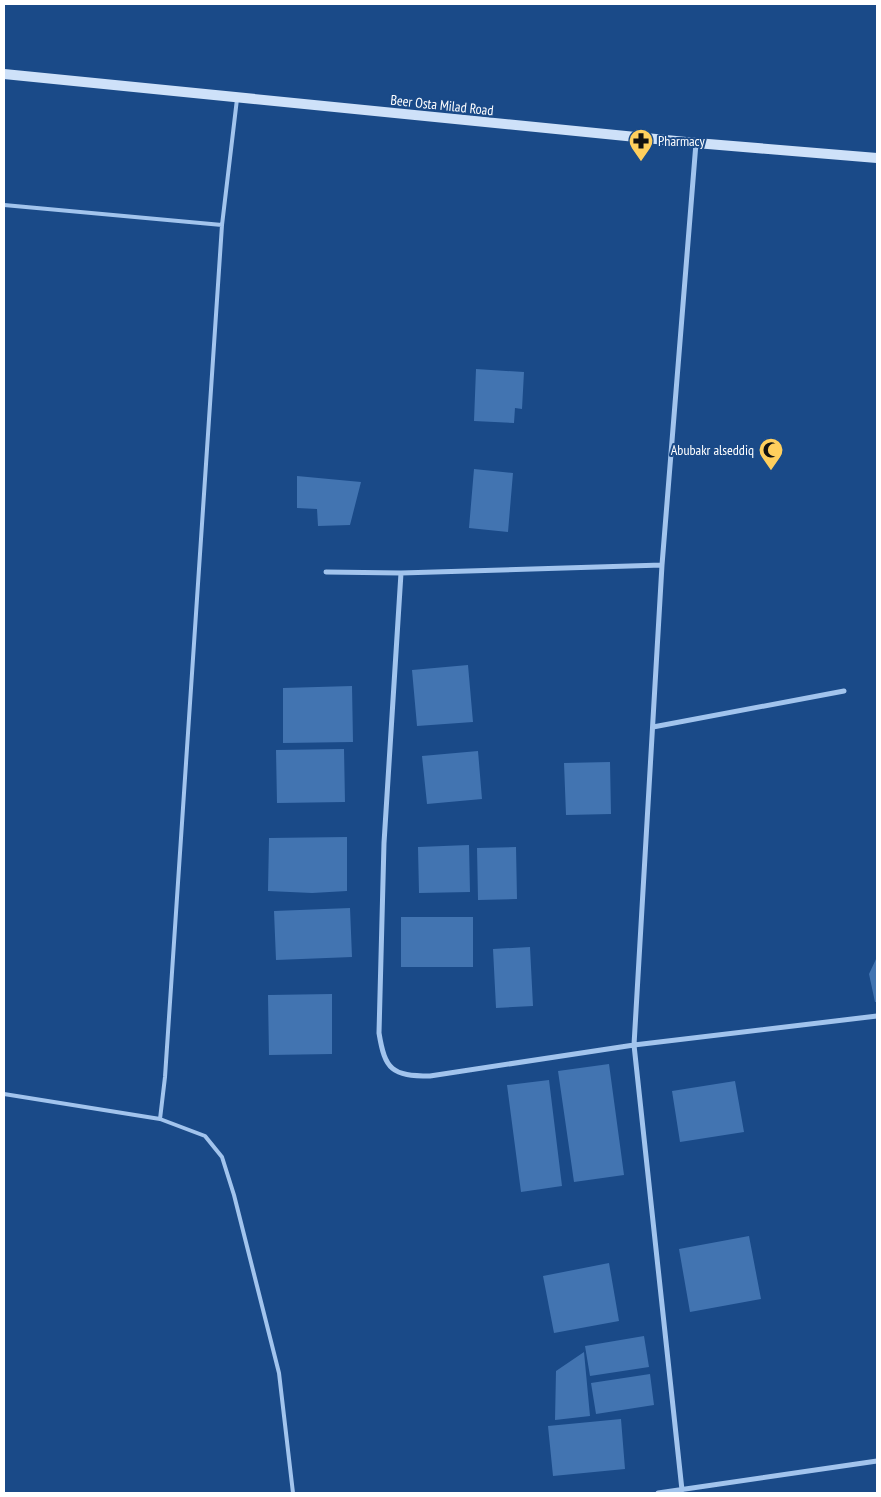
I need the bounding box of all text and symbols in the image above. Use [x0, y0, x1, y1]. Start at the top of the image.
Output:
street label: Beer Osta Milad Road [390, 91, 494, 119]
pharmacy icon: Pharmacy [628, 128, 654, 162]
place label: Pharmacy [658, 132, 705, 150]
mosque icon: Abubakr alseddiq [758, 437, 784, 471]
place label: Abubakr alseddiq [671, 441, 754, 459]

